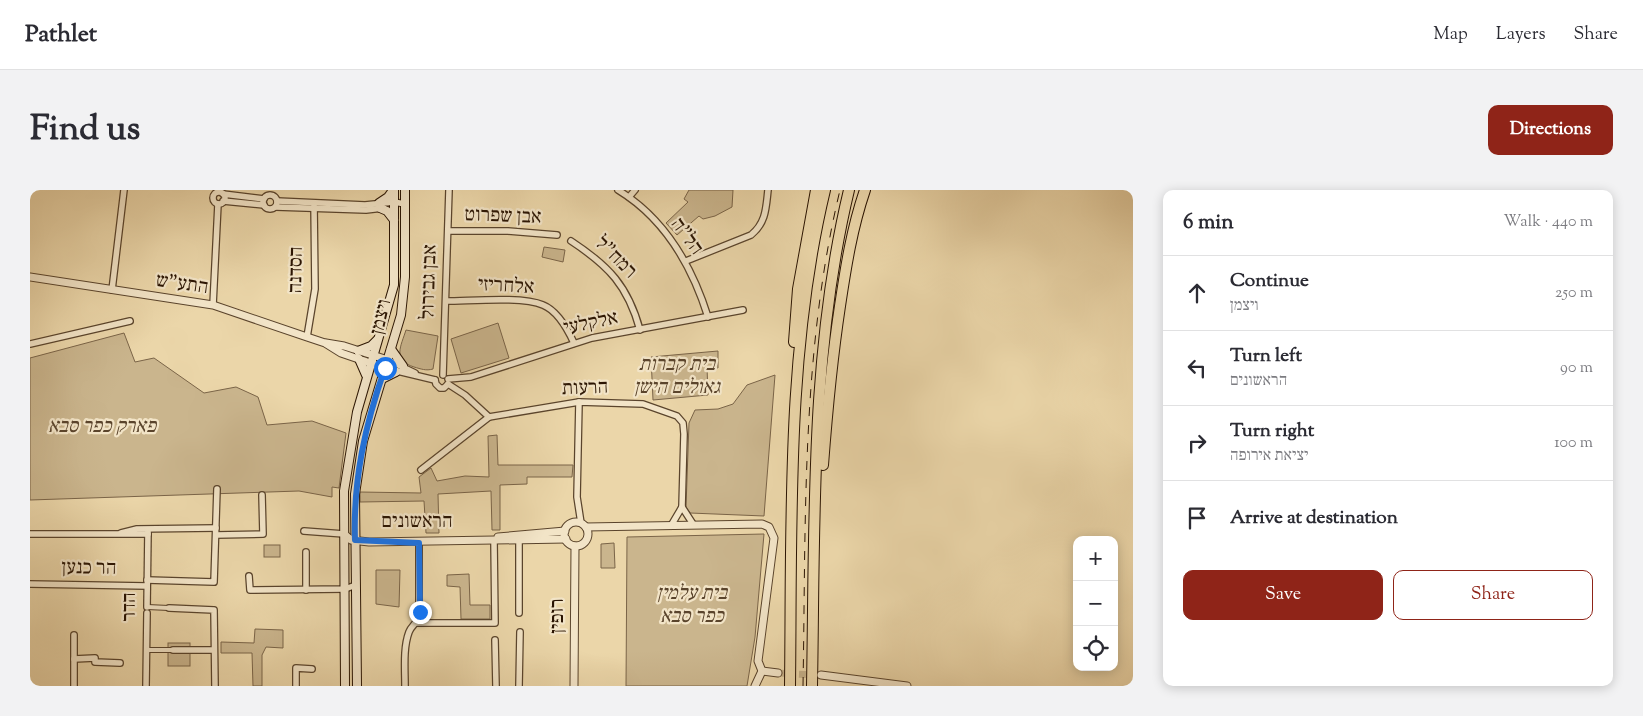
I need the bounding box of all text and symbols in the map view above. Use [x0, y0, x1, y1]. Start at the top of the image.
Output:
text: Pathlet [25, 18, 97, 52]
text: Map [1433, 22, 1468, 48]
text: Layers [1496, 22, 1546, 48]
text: Share [1574, 22, 1618, 48]
text: Find us [30, 105, 140, 156]
button: Directions [1488, 105, 1613, 155]
street label: אבן שפרוט [464, 201, 542, 233]
text: 6 min [1183, 208, 1234, 238]
text: Walk · 440 m [1504, 211, 1593, 234]
street label: הל"ה [662, 212, 710, 262]
street label: רמח"ל [587, 230, 643, 286]
street label: אבן גבירול [414, 244, 446, 320]
street label: הסדנה [282, 246, 312, 294]
street label: התע"ש [154, 267, 210, 303]
text: Continue [1230, 268, 1309, 295]
street label: אלחריזי [477, 271, 535, 303]
icon: ahead [1183, 279, 1211, 307]
text: 250 m [1555, 282, 1593, 305]
text: ויצמן [1230, 295, 1259, 318]
street label: ויצמן [364, 296, 400, 338]
street label: אלקלעי [561, 304, 621, 344]
text: Turn left [1230, 343, 1302, 370]
park label: בית קברות גאולים הישן [634, 351, 721, 403]
icon: left [1183, 354, 1211, 382]
route start [374, 357, 397, 380]
text: 90 m [1560, 357, 1593, 380]
text: הראשונים [1230, 370, 1287, 393]
street label: הרעות [561, 374, 609, 404]
park label: פארק כפר סבא [48, 413, 157, 442]
text: Turn right [1230, 418, 1314, 445]
icon: right [1183, 429, 1211, 457]
text: 100 m [1554, 432, 1593, 455]
text: יציאת אירופה [1230, 445, 1308, 468]
icon: arrive [1183, 504, 1211, 532]
text: Arrive at destination [1230, 505, 1398, 532]
street label: הראשונים [381, 508, 453, 537]
map controls [1073, 536, 1118, 671]
button: + [1073, 536, 1118, 581]
street label: הר כנען [61, 554, 117, 584]
button: Save [1183, 570, 1383, 620]
button: Share [1393, 570, 1593, 620]
park label: בית עלמין כפר סבא [657, 580, 729, 632]
button: − [1073, 581, 1118, 626]
street label: הדר [116, 593, 145, 622]
street label: רופין [544, 598, 573, 634]
route end [409, 601, 432, 624]
button: locate [1073, 626, 1118, 671]

